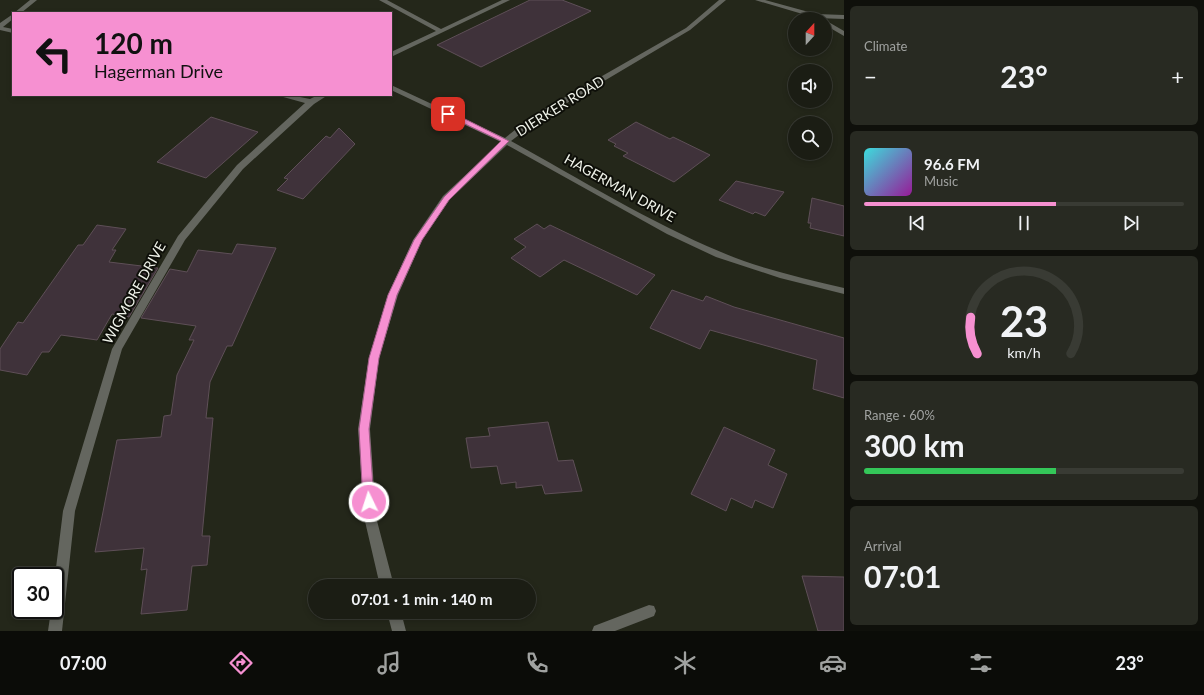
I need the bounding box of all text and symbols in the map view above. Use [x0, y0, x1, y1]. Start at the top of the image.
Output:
north arrow [788, 12, 832, 56]
map controls [788, 12, 832, 160]
text: 120 m [94, 26, 173, 60]
icon: left [28, 28, 80, 80]
text: Climate [864, 38, 907, 54]
text: 23° [1000, 58, 1048, 94]
text: Hagerman Drive [94, 60, 223, 82]
text: − [864, 63, 877, 90]
text: + [1171, 63, 1184, 90]
button: sound [788, 64, 832, 108]
street label: DIERKER ROAD [512, 72, 607, 140]
pin [431, 97, 465, 131]
icon: arrive [437, 103, 459, 125]
button: search [788, 116, 832, 160]
street label: HAGERMAN DRIVE [562, 150, 679, 225]
text: 96.6 FM [924, 155, 980, 173]
text: Music [924, 173, 958, 189]
icon: previous [906, 212, 928, 234]
icon: pause [1013, 212, 1035, 234]
icon: next [1120, 212, 1142, 234]
street label: WIGMORE DRIVE [98, 239, 169, 347]
text: 23 [1000, 295, 1048, 345]
text: km/h [1007, 343, 1041, 360]
text: Range · 60% [864, 407, 935, 423]
text: 300 km [864, 427, 965, 463]
position arrow [348, 481, 390, 523]
text: Arrival [864, 538, 901, 554]
text: 07:01 [864, 558, 941, 594]
speed limit sign: 30 [12, 567, 64, 619]
text: 07:01 · 1 min · 140 m [352, 590, 492, 608]
icon: directions [227, 649, 255, 677]
icon: music [375, 649, 403, 677]
icon: phone [523, 649, 551, 677]
icon: climate [671, 649, 699, 677]
icon: car [819, 649, 847, 677]
icon: filters [967, 649, 995, 677]
text: 07:00 [60, 652, 106, 674]
text: 23° [1115, 652, 1144, 674]

